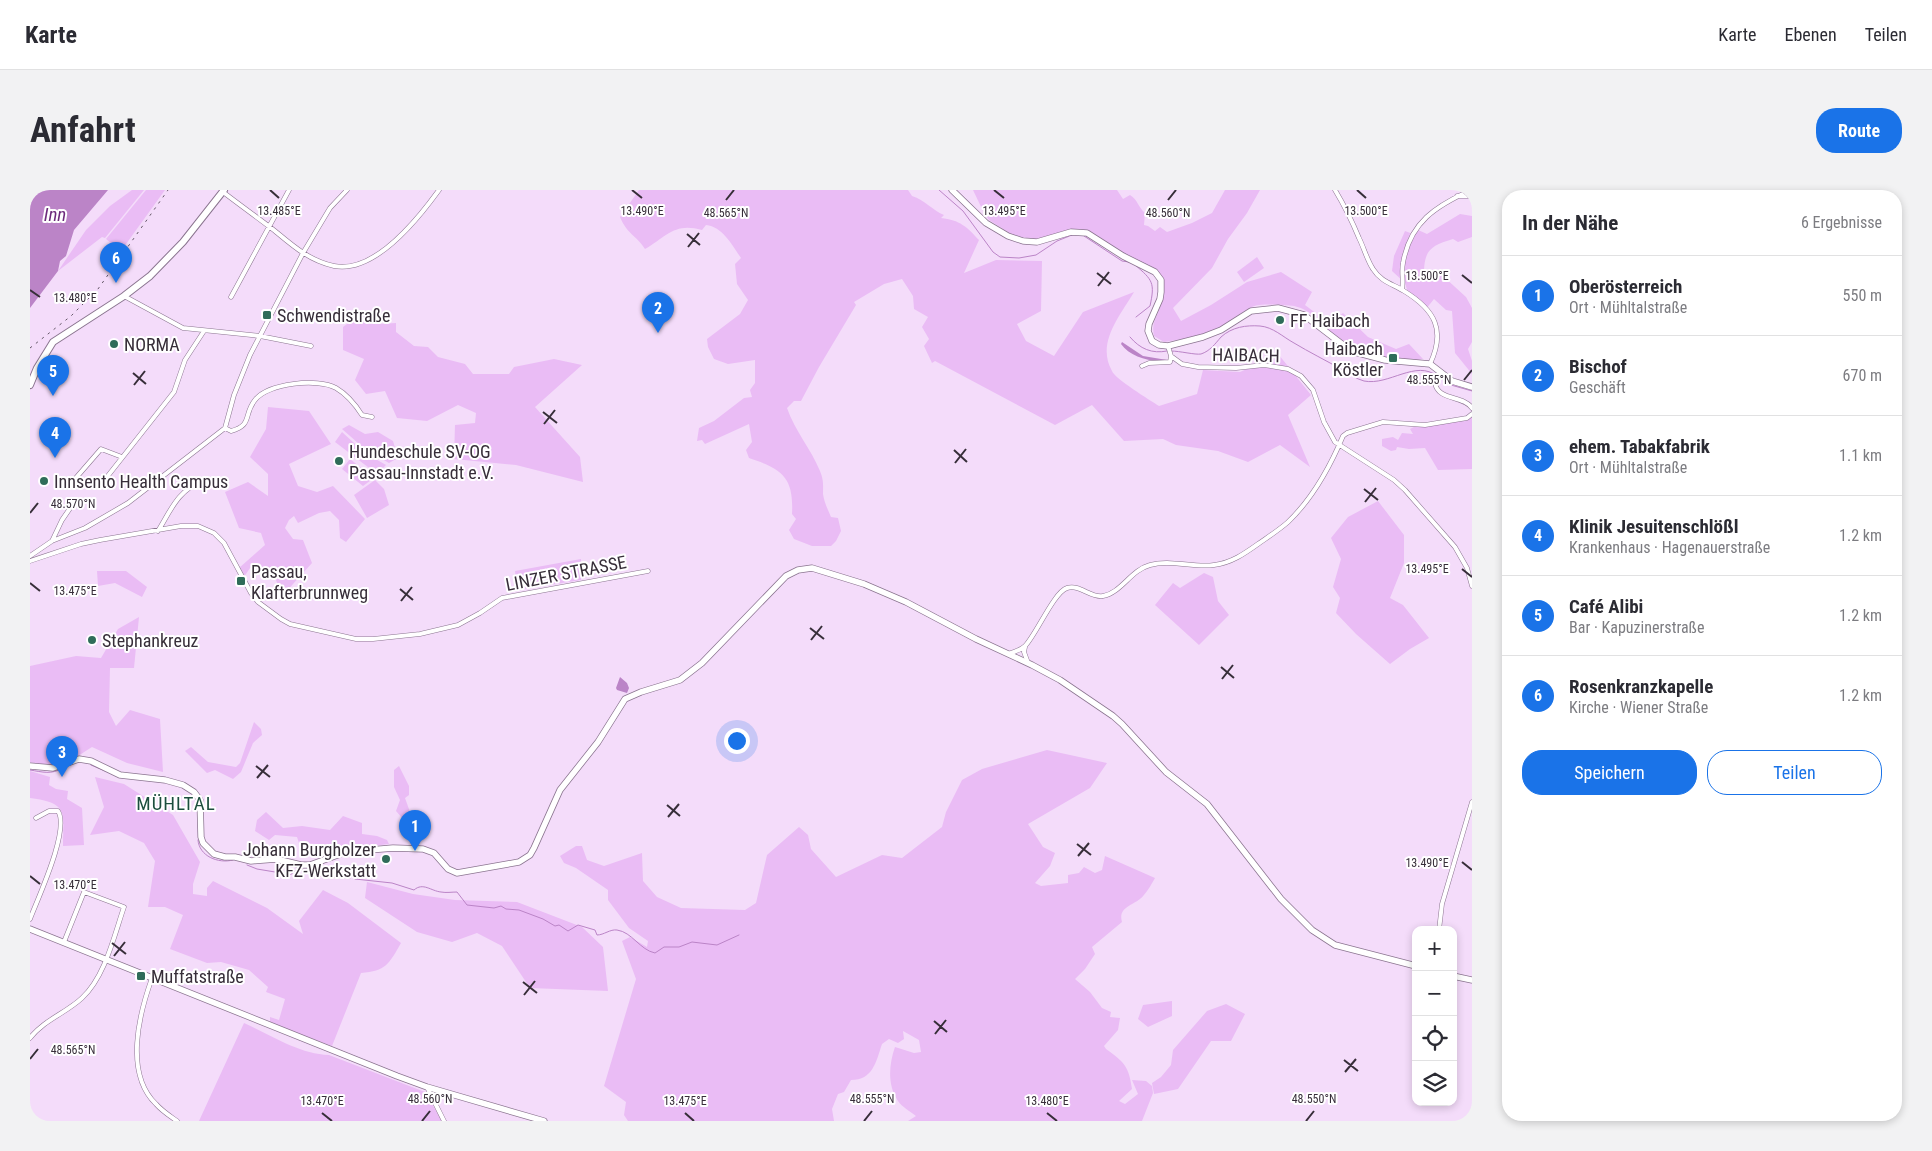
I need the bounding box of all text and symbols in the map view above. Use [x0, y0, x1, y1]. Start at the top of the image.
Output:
text: Karte [25, 21, 77, 49]
text: Karte [1718, 24, 1757, 45]
text: Ebenen [1785, 24, 1837, 45]
text: Teilen [1865, 24, 1907, 45]
button: Route [1816, 108, 1902, 153]
text: Anfahrt [30, 110, 136, 151]
water label: Inn [44, 203, 66, 226]
text: 13.485°E [257, 204, 301, 218]
text: 13.490°E [620, 204, 664, 218]
text: 13.495°E [982, 204, 1026, 218]
text: 13.500°E [1344, 204, 1388, 218]
text: 48.565°N [704, 206, 748, 220]
text: 48.560°N [1146, 206, 1190, 220]
text: In der Nähe [1522, 211, 1618, 235]
text: 6 Ergebnisse [1801, 213, 1882, 232]
pin: 6 [100, 242, 132, 283]
text: 13.500°E [1405, 269, 1449, 283]
text: Oberösterreich [1569, 275, 1682, 298]
text: 1 [1534, 286, 1542, 305]
text: 550 m [1843, 286, 1882, 305]
text: 13.480°E [53, 291, 97, 305]
pin: 2 [642, 292, 674, 333]
text: Ort · Mühltalstraße [1569, 298, 1687, 317]
place label: Schwendistraße [277, 305, 390, 326]
marker: Schwendistraße [261, 309, 273, 321]
place label: FF Haibach [1290, 310, 1370, 331]
marker: FF Haibach [1274, 314, 1286, 326]
place label: NORMA [124, 334, 180, 355]
marker: NORMA [108, 338, 120, 350]
place label: Haibach Köstler [1325, 338, 1384, 380]
street label: HAIBACH [1212, 344, 1280, 366]
marker: Haibach Köstler [1387, 352, 1399, 364]
pin: 5 [37, 355, 69, 396]
text: Bischof [1569, 355, 1627, 378]
text: 2 [1534, 366, 1542, 385]
text: 670 m [1843, 366, 1882, 385]
text: 48.555°N [1407, 373, 1451, 387]
text: Geschäft [1569, 378, 1626, 397]
pin: 4 [39, 417, 71, 458]
text: ehem. Tabakfabrik [1569, 435, 1710, 458]
place label: Hundeschule SV-OG Passau-Innstadt e.V. [349, 441, 494, 483]
text: 3 [1534, 446, 1542, 465]
text: 1.1 km [1839, 446, 1882, 465]
marker: Hundeschule SV-OG Passau-Innstadt e.V. [333, 455, 345, 467]
text: Ort · Mühltalstraße [1569, 458, 1687, 477]
place label: Innsento Health Campus [54, 471, 228, 492]
marker: Innsento Health Campus [38, 475, 50, 487]
text: 48.570°N [51, 497, 95, 511]
text: Klinik Jesuitenschlößl [1569, 515, 1738, 538]
text: 4 [1534, 526, 1542, 545]
text: 1.2 km [1839, 526, 1882, 545]
text: Krankenhaus · Hagenauerstraße [1569, 538, 1770, 557]
street label: LINZER STRASSE [504, 551, 628, 595]
place label: Passau, Klafterbrunnweg [251, 561, 368, 603]
text: 13.495°E [1405, 562, 1449, 576]
marker: Passau, Klafterbrunnweg [235, 575, 247, 587]
text: 13.475°E [53, 584, 97, 598]
text: Café Alibi [1569, 595, 1643, 618]
text: 5 [1534, 606, 1542, 625]
text: 1.2 km [1839, 606, 1882, 625]
text: Bar · Kapuzinerstraße [1569, 618, 1704, 637]
place label: Stephankreuz [102, 630, 199, 651]
marker: Stephankreuz [86, 634, 98, 646]
text: Rosenkranzkapelle [1569, 675, 1713, 698]
text: 6 [1534, 686, 1542, 705]
text: 1.2 km [1839, 686, 1882, 705]
text: Kirche · Wiener Straße [1569, 698, 1708, 717]
your location [724, 728, 750, 754]
pin: 3 [46, 736, 78, 777]
button: Speichern [1522, 750, 1697, 795]
button: Teilen [1707, 750, 1882, 795]
district label: MÜHLTAL [136, 792, 216, 815]
pin: 1 [399, 810, 431, 851]
place label: Johann Burgholzer KFZ-Werkstatt [243, 839, 377, 881]
marker: Johann Burgholzer KFZ-Werkstatt [380, 853, 392, 865]
text: 13.490°E [1405, 856, 1449, 870]
text: 13.470°E [53, 878, 97, 892]
map controls [1412, 926, 1457, 1106]
button: + [1412, 926, 1457, 971]
place label: Muffatstraße [151, 966, 244, 987]
marker: Muffatstraße [135, 970, 147, 982]
button: − [1412, 971, 1457, 1016]
button: locate [1412, 1016, 1457, 1061]
text: 48.565°N [51, 1043, 95, 1057]
button: layers [1412, 1061, 1457, 1106]
text: 48.560°N [408, 1092, 452, 1106]
text: 48.555°N [850, 1092, 894, 1106]
text: 48.550°N [1292, 1092, 1336, 1106]
text: 13.470°E [300, 1094, 344, 1108]
text: 13.475°E [663, 1094, 707, 1108]
text: 13.480°E [1025, 1094, 1069, 1108]

